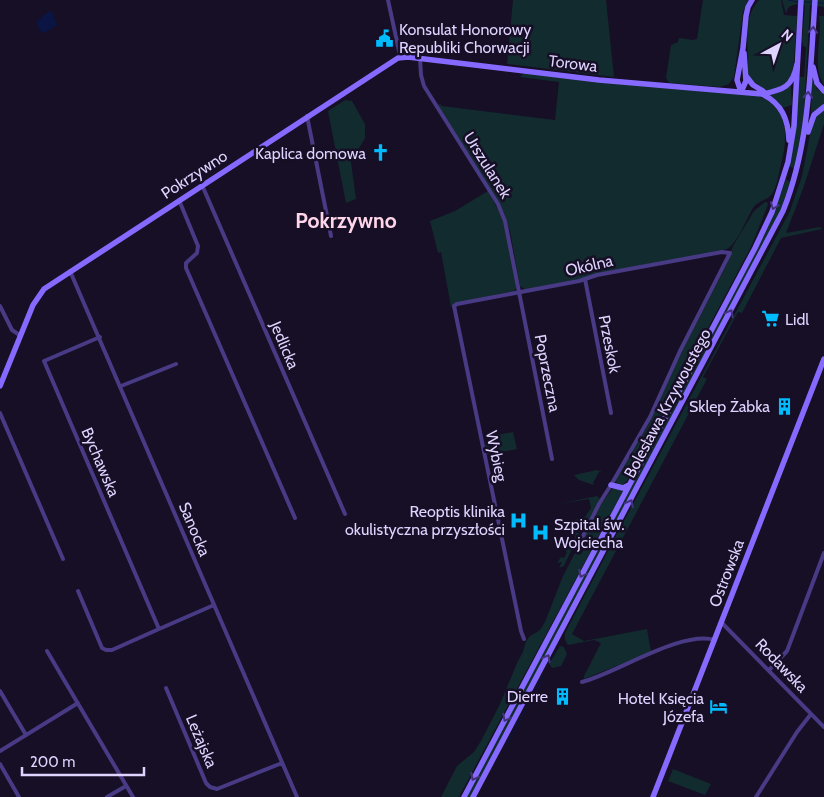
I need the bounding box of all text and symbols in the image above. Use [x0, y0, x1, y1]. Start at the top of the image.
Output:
place label: Konsulat Honorowy Republiki Chorwacji [399, 20, 531, 57]
north arrow [754, 20, 804, 70]
text: N [778, 25, 797, 45]
one-way arrow [807, 26, 818, 34]
public building icon: Konsulat Honorowy Republiki Chorwacji [375, 28, 395, 48]
street label: Torowa [548, 51, 599, 76]
one-way arrow [802, 90, 813, 98]
street label: Urszulanek [460, 129, 516, 203]
church icon: Kaplica domowa [370, 143, 390, 163]
place label: Kaplica domowa [255, 144, 366, 163]
street label: Pokrzywno [158, 146, 231, 203]
one-way arrow [770, 201, 781, 210]
district label: Pokrzywno [295, 208, 397, 233]
street label: Okólna [563, 251, 615, 280]
one-way arrow [724, 309, 734, 318]
supermarket icon: Lidl [761, 309, 781, 329]
place label: Lidl [785, 310, 809, 329]
street label: Przeskok [595, 313, 625, 376]
street label: Jedlicka [266, 317, 303, 372]
street label: Bolesława Krzywoustego [620, 325, 715, 481]
street label: Poprzeczna [531, 333, 564, 414]
building icon: Sklep Żabka [774, 396, 794, 416]
place label: Sklep Żabka [689, 397, 770, 416]
street label: Bychawska [77, 425, 124, 500]
street label: Wybieg [482, 429, 511, 484]
street label: Sanocka [175, 499, 215, 559]
one-way arrow [623, 499, 633, 508]
place label: Reoptis klinika okulistyczna przyszłości [345, 502, 505, 539]
hospital icon: Reoptis klinika okulistyczna przyszłości [509, 510, 529, 530]
place label: Szpital św. Wojciecha [554, 515, 625, 552]
hospital icon: Szpital św. Wojciecha [530, 523, 550, 543]
street label: Ostrowska [705, 536, 748, 610]
one-way arrow [578, 569, 588, 578]
street label: Rodawska [751, 634, 812, 696]
one-way arrow [541, 654, 551, 663]
building icon: Dierre [552, 686, 572, 706]
place label: Dierre [507, 687, 548, 706]
place label: Hotel Księcia Józefa [618, 689, 704, 726]
hotel icon: Hotel Księcia Józefa [708, 697, 728, 717]
street label: Leżajska [182, 712, 221, 771]
one-way arrow [502, 712, 512, 721]
scale bar [22, 744, 145, 776]
text: 200 m [30, 753, 75, 771]
one-way arrow [470, 771, 480, 780]

